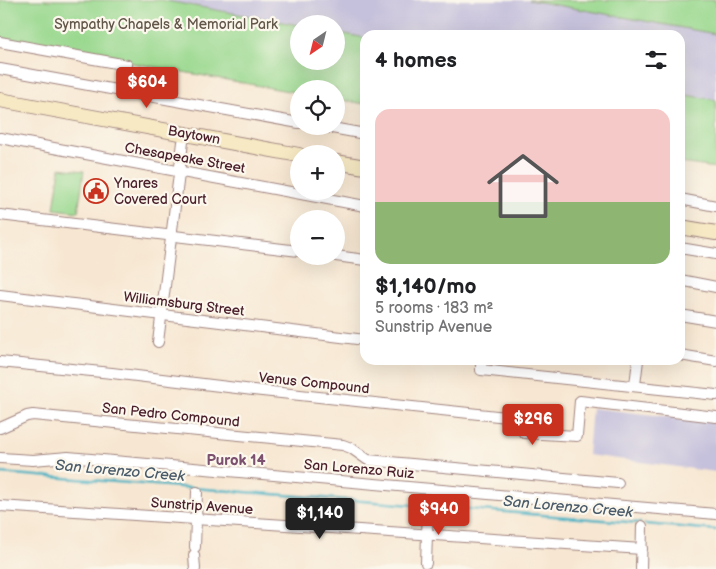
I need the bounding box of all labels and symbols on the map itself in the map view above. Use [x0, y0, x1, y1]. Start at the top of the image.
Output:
north arrow [290, 15, 345, 70]
park label: Sympathy Chapels & Memorial Park [54, 16, 278, 33]
pin: $604 [117, 66, 177, 109]
street label: Baytown [166, 122, 222, 148]
street label: Chesapeake Street [123, 139, 247, 177]
place label: Ynares Covered Court [113, 175, 207, 208]
public building icon: Ynares Covered Court [83, 178, 109, 204]
street label: Williamsburg Street [123, 288, 246, 320]
street label: Venus Compound [258, 369, 370, 397]
street label: San Pedro Compound [101, 399, 241, 431]
pin: $296 [503, 404, 563, 446]
district label: Purok 14 [206, 451, 266, 470]
water label: San Lorenzo Creek [54, 456, 186, 486]
street label: San Lorenzo Ruiz [303, 456, 415, 482]
water label: San Lorenzo Creek [502, 492, 634, 522]
street label: Sunstrip Avenue [150, 494, 254, 518]
pin: $940 [409, 494, 469, 536]
pin: $1,140 [279, 498, 361, 540]

